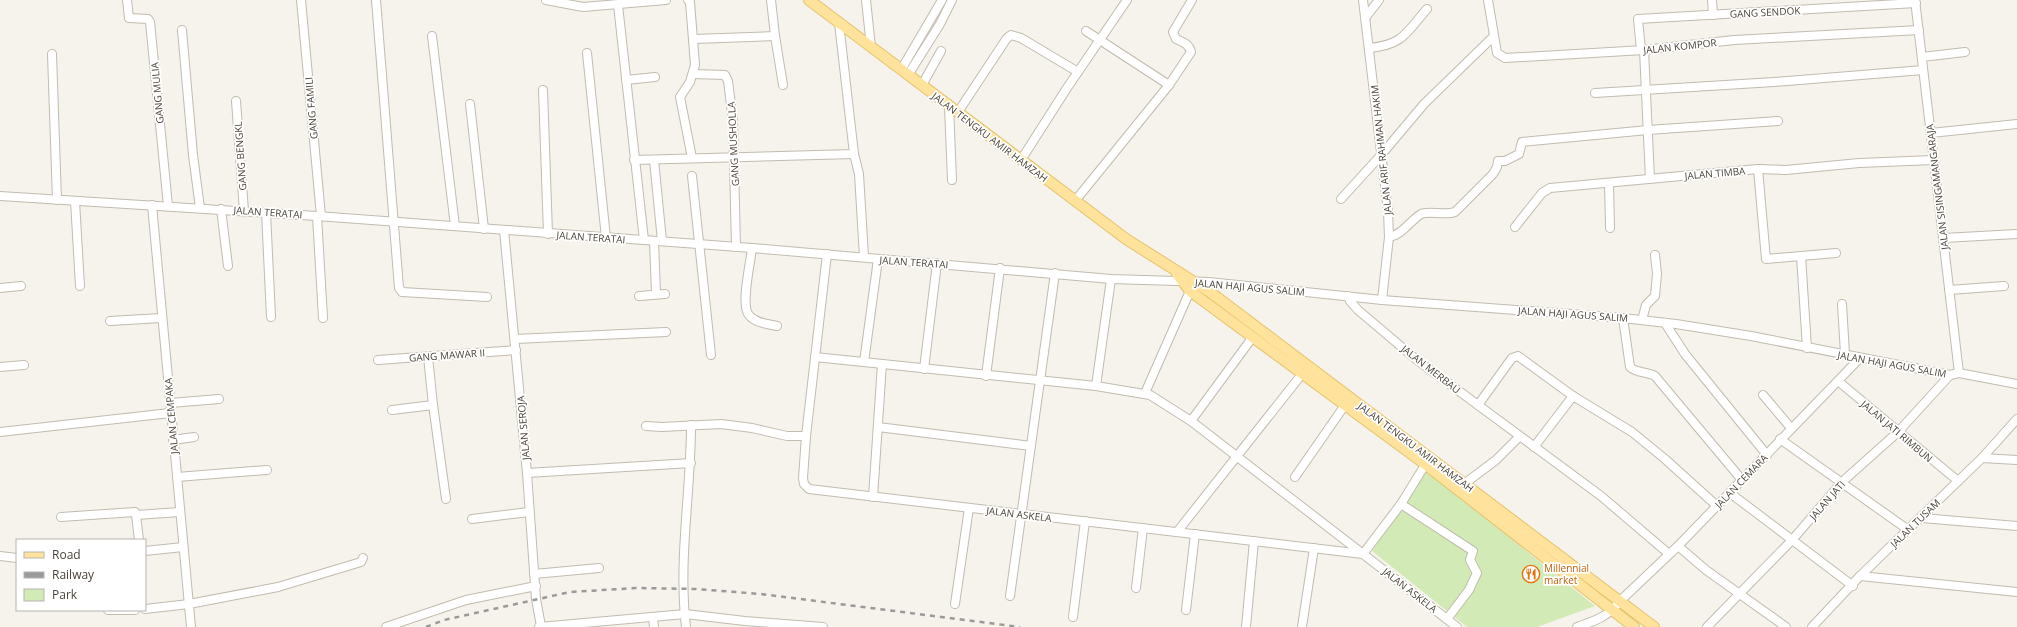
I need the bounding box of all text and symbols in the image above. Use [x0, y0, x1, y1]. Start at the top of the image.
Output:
street label: GANG SENDOK [1729, 3, 1802, 21]
street label: JALAN KOMPOR [1642, 35, 1717, 57]
street label: GANG MULIA [147, 61, 167, 124]
street label: GANG FAMILI [301, 76, 321, 140]
street label: JALAN ARIF RAHMAN HAKIM [1367, 84, 1395, 217]
street label: JALAN TENGKU AMIR HAMZAH [928, 88, 1051, 185]
street label: GANG MUSHOLLA [724, 101, 742, 187]
street label: GANG BENGKL [231, 121, 249, 191]
street label: JALAN SISINGAMANGARAJA [1922, 123, 1952, 252]
street label: JALAN TIMBA [1683, 163, 1747, 183]
street label: JALAN TERATAI [232, 203, 303, 221]
street label: JALAN TERATAI [555, 228, 626, 246]
street label: JALAN TERATAI [878, 253, 949, 271]
street label: JALAN HAJI AGUS SALIM [1193, 275, 1306, 299]
street label: JALAN HAJI AGUS SALIM [1517, 303, 1628, 325]
street label: JALAN MERBAU [1398, 341, 1463, 397]
street label: GANG MAWAR II [408, 345, 486, 365]
street label: JALAN HAJI AGUS SALIM [1836, 347, 1947, 380]
street label: JALAN CEMPAKA [161, 377, 181, 456]
street label: JALAN SEROJA [513, 395, 533, 462]
street label: JALAN JATI RIMBUN [1857, 396, 1936, 465]
street label: JALAN TENGKU AMIR HAMZAH [1354, 398, 1477, 495]
street label: JALAN CEMARA [1711, 450, 1771, 512]
street label: JALAN JATI [1805, 477, 1848, 523]
street label: JALAN TUSAM [1886, 496, 1943, 551]
street label: JALAN ASKELA [985, 503, 1053, 525]
legend [16, 539, 146, 611]
text: Road [52, 546, 81, 563]
place label: Millennial market [1544, 561, 1589, 587]
street label: JALAN ASKELA [1379, 564, 1441, 616]
restaurant icon: Millennial market [1521, 564, 1541, 584]
text: Railway [52, 566, 95, 583]
text: Park [52, 586, 78, 603]

